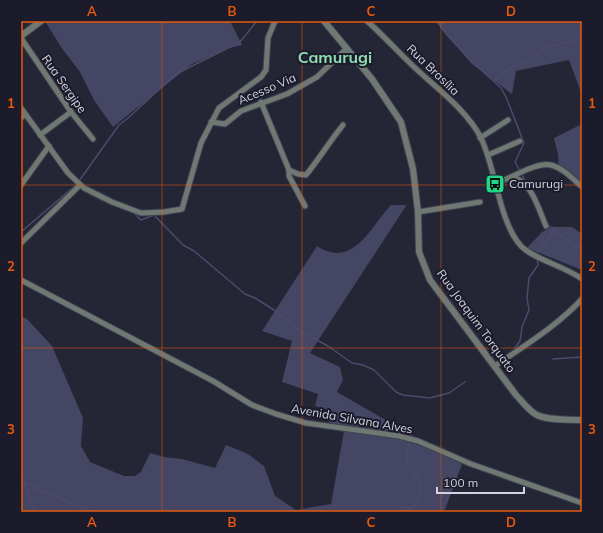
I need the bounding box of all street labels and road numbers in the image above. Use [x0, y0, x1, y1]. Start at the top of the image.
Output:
street label: Rua Brasília [404, 41, 463, 98]
street label: Rua Sergipe [39, 52, 90, 116]
street label: Acesso Via [236, 70, 298, 107]
street label: Rua Joaquim Torquato [434, 266, 519, 375]
street label: Avenida Silvana Alves [290, 400, 414, 437]

